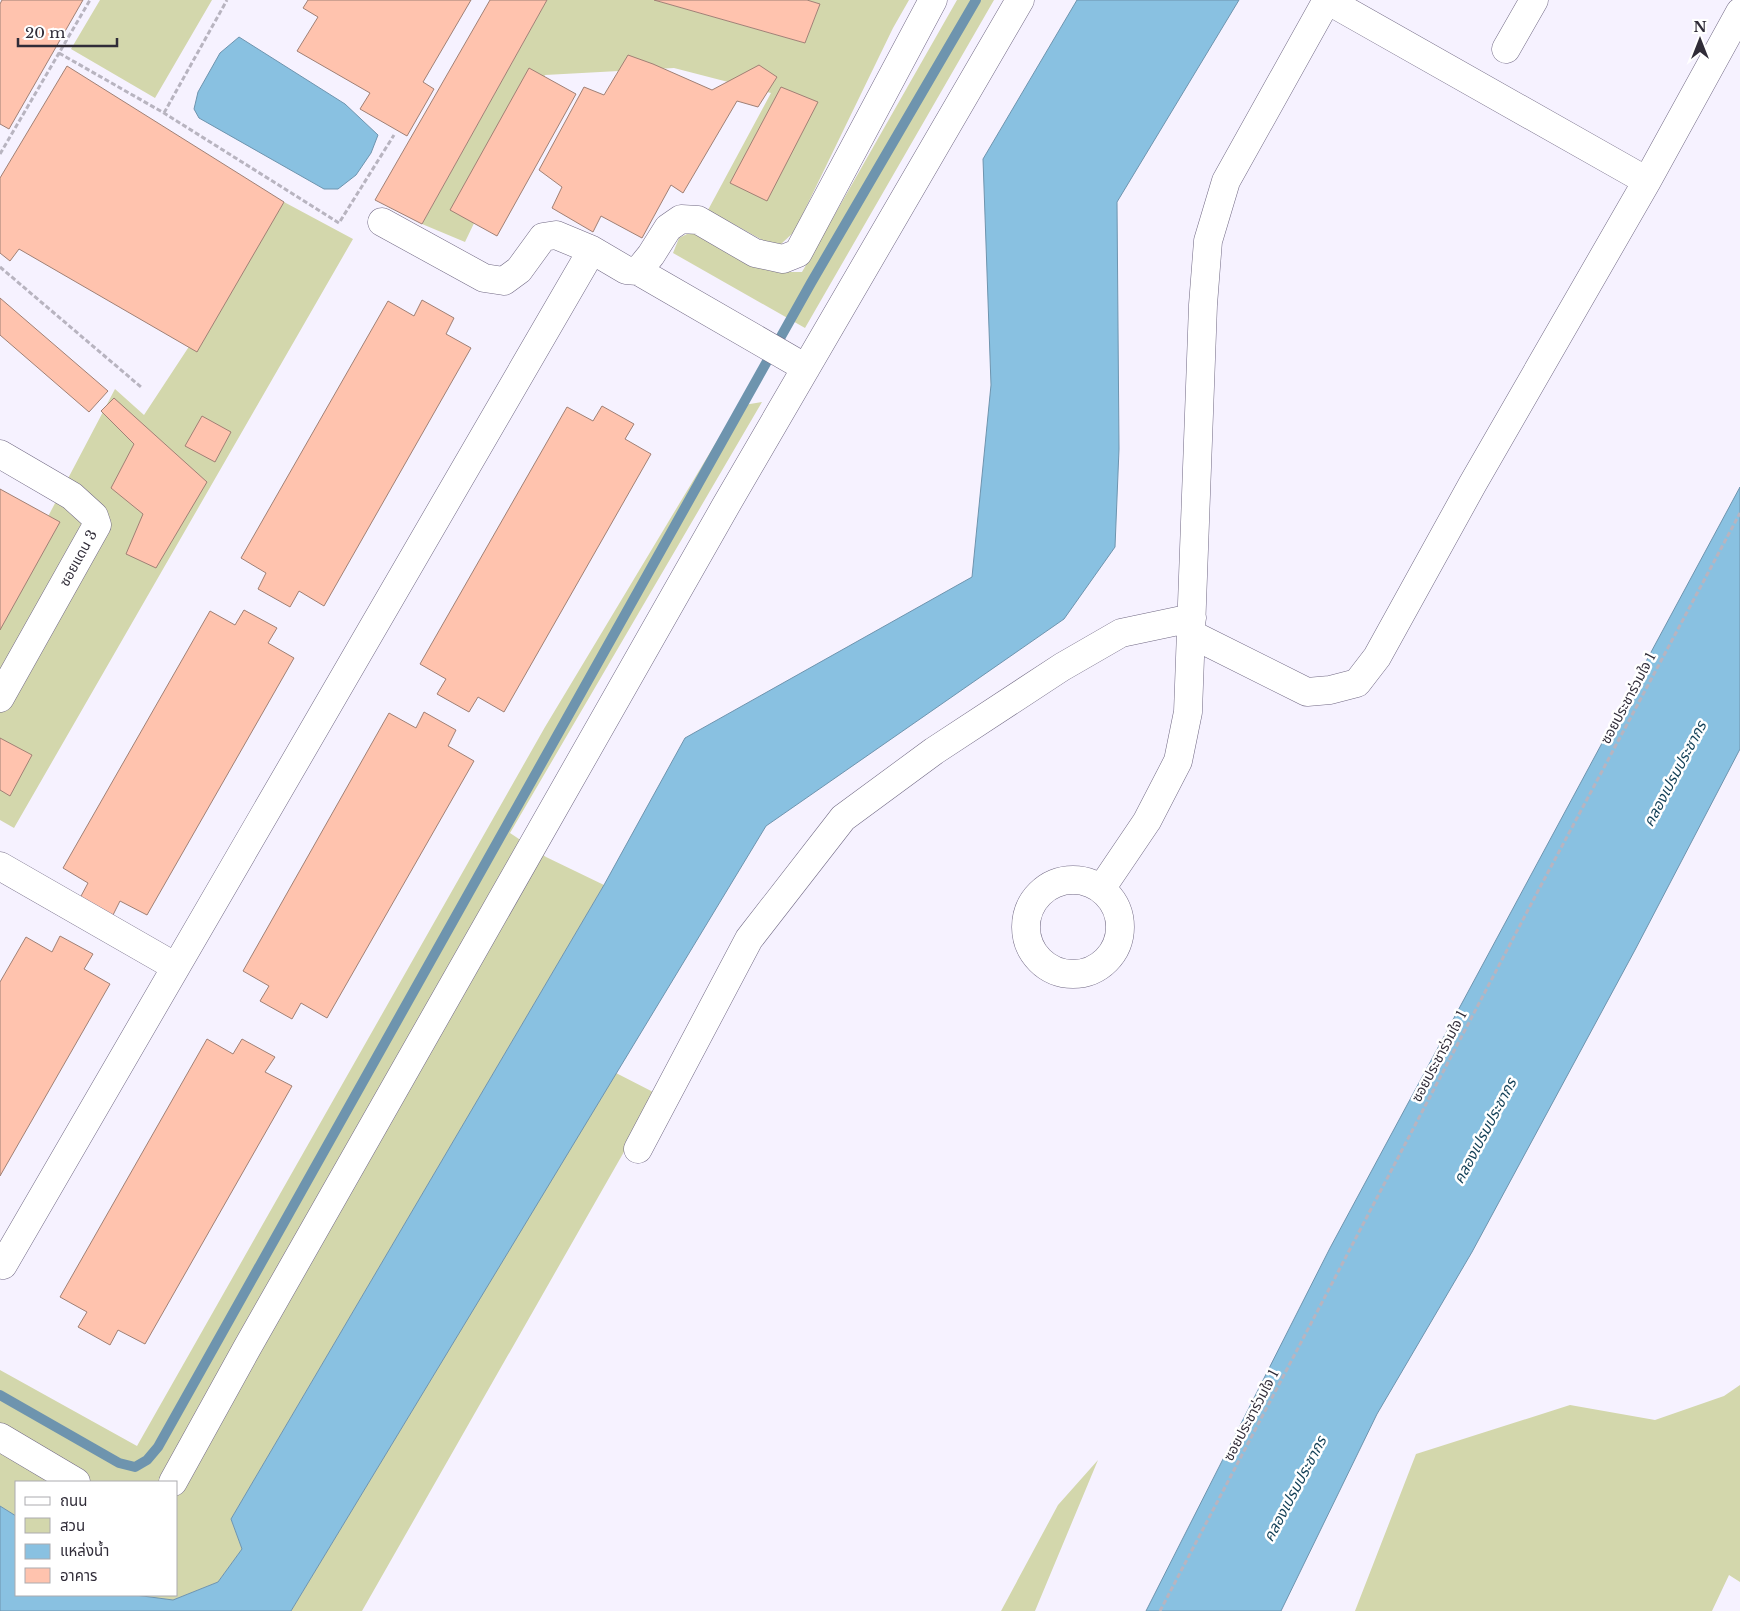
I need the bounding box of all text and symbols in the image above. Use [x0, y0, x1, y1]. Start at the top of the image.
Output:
scale bar [18, 15, 116, 47]
north arrow [1675, 15, 1725, 65]
text: N [1693, 18, 1707, 36]
text: 20 m [25, 23, 65, 42]
street label: ซอยแดน 3 [55, 527, 101, 589]
street label: ซอยประชาร่วมใจ 1 [1596, 649, 1660, 747]
water label: คลองเปรมประชากร [1639, 716, 1711, 830]
street label: ซอยประชาร่วมใจ 1 [1407, 1007, 1471, 1105]
water label: คลองเปรมประชากร [1449, 1073, 1521, 1187]
street label: ซอยประชาร่วมใจ 1 [1219, 1366, 1283, 1464]
water label: คลองเปรมประชากร [1259, 1431, 1331, 1545]
legend [15, 1481, 178, 1596]
text: ถนน [60, 1491, 87, 1510]
text: สวน [60, 1516, 85, 1535]
text: แหล่งน้ำ [60, 1540, 109, 1560]
text: อาคาร [60, 1566, 97, 1585]

